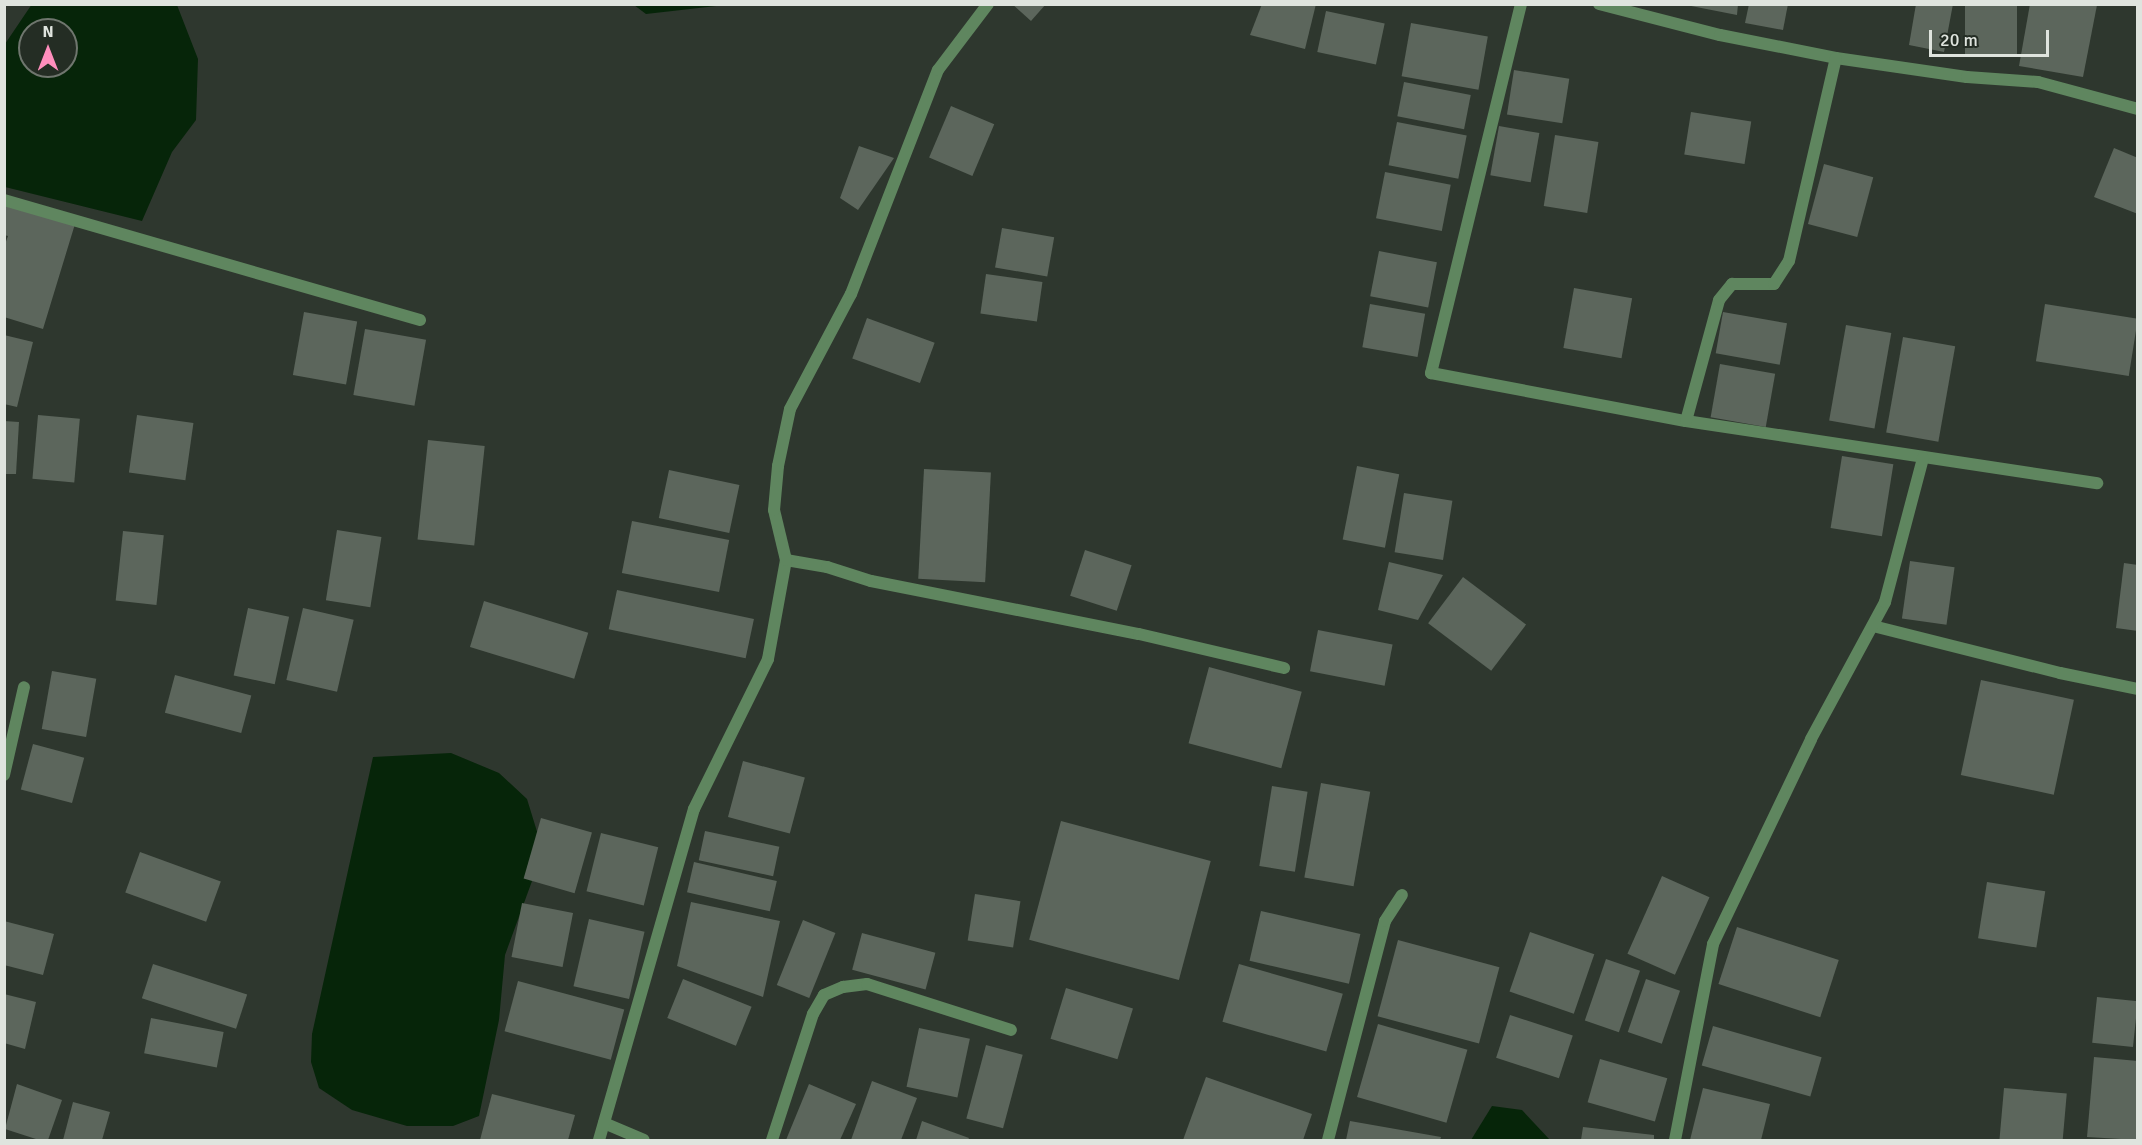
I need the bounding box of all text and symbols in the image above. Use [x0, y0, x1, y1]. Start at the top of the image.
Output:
north arrow [18, 18, 78, 78]
scale bar [1932, 18, 2052, 56]
text: N [42, 22, 54, 42]
text: 20 m [1940, 29, 1978, 51]

